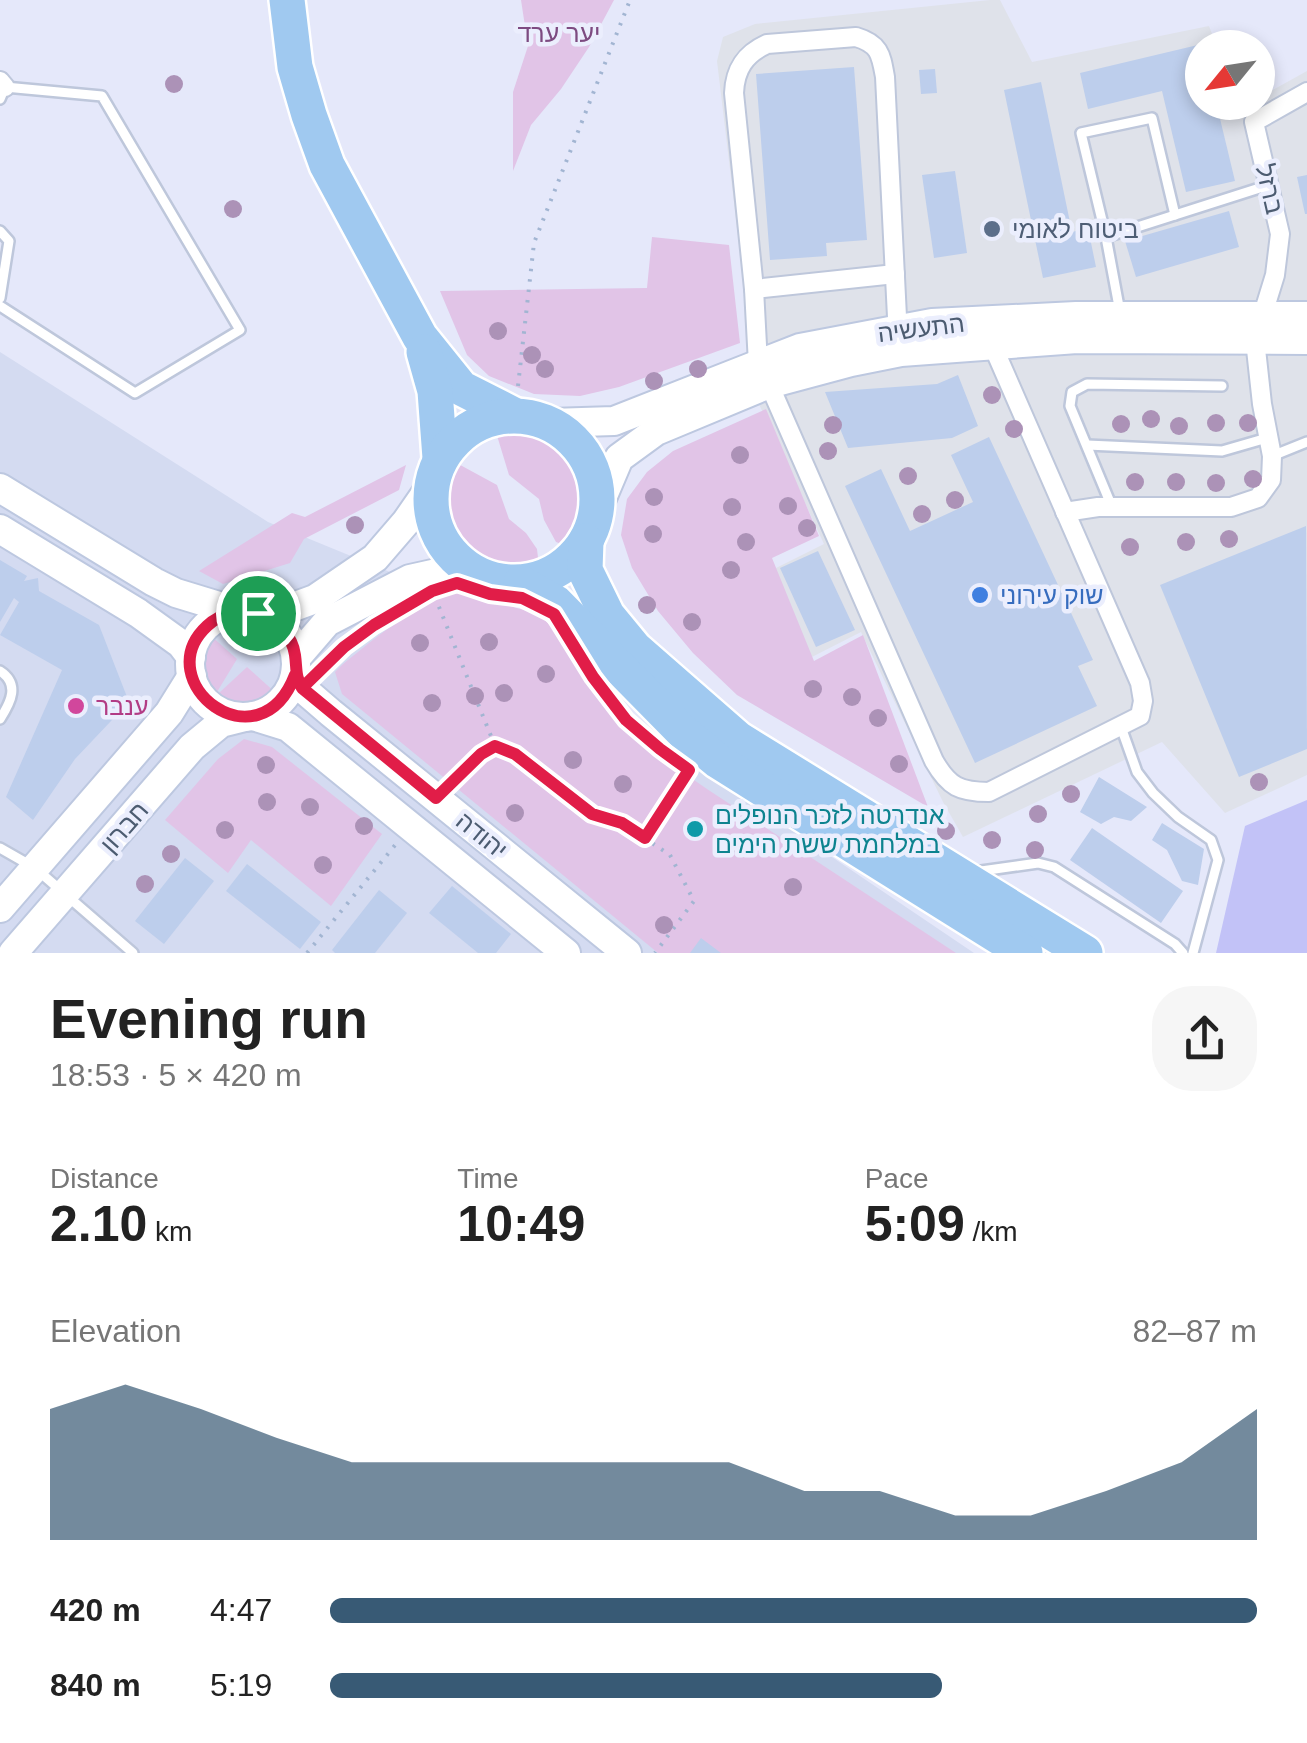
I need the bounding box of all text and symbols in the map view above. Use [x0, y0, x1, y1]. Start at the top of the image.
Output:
park label: יער ערד [517, 19, 601, 47]
north arrow [1185, 30, 1275, 120]
map controls [1185, 30, 1275, 120]
street label: ברזל [1251, 161, 1289, 217]
place label: ביטוח לאומי [1012, 215, 1139, 243]
marker: ביטוח לאומי [981, 218, 1003, 240]
street label: התעשיה [876, 309, 966, 347]
pin [216, 571, 301, 656]
place label: שוק עירוני [1000, 581, 1104, 609]
marker: שוק עירוני [969, 584, 991, 606]
icon: arrive [231, 586, 286, 641]
place label: ענבר [96, 692, 149, 720]
marker: ענבר [65, 695, 87, 717]
street label: חברון [94, 796, 154, 858]
place label: אנדרטה לזכר הנופלים במלחמת ששת הימים [715, 801, 945, 858]
street label: יהודה [451, 806, 513, 864]
marker: אנדרטה לזכר הנופלים במלחמת ששת הימים [684, 818, 706, 840]
button: share [1152, 986, 1257, 1091]
text: Evening run [50, 988, 368, 1050]
text: 18:53 · 5 × 420 m [50, 1057, 302, 1093]
text: Distance [50, 1163, 159, 1194]
text: Time [457, 1163, 519, 1194]
text: Pace [865, 1163, 928, 1194]
text: 2.10 [50, 1196, 147, 1252]
text: 10:49 [457, 1196, 585, 1252]
text: 5:09 [865, 1196, 965, 1252]
text: km [147, 1216, 192, 1247]
text: /km [965, 1216, 1018, 1247]
text: Elevation [50, 1313, 182, 1349]
text: 82–87 m [1132, 1313, 1257, 1349]
text: 420 m [50, 1592, 141, 1628]
text: 4:47 [210, 1592, 272, 1628]
text: 840 m [50, 1667, 141, 1703]
text: 5:19 [210, 1667, 272, 1703]

